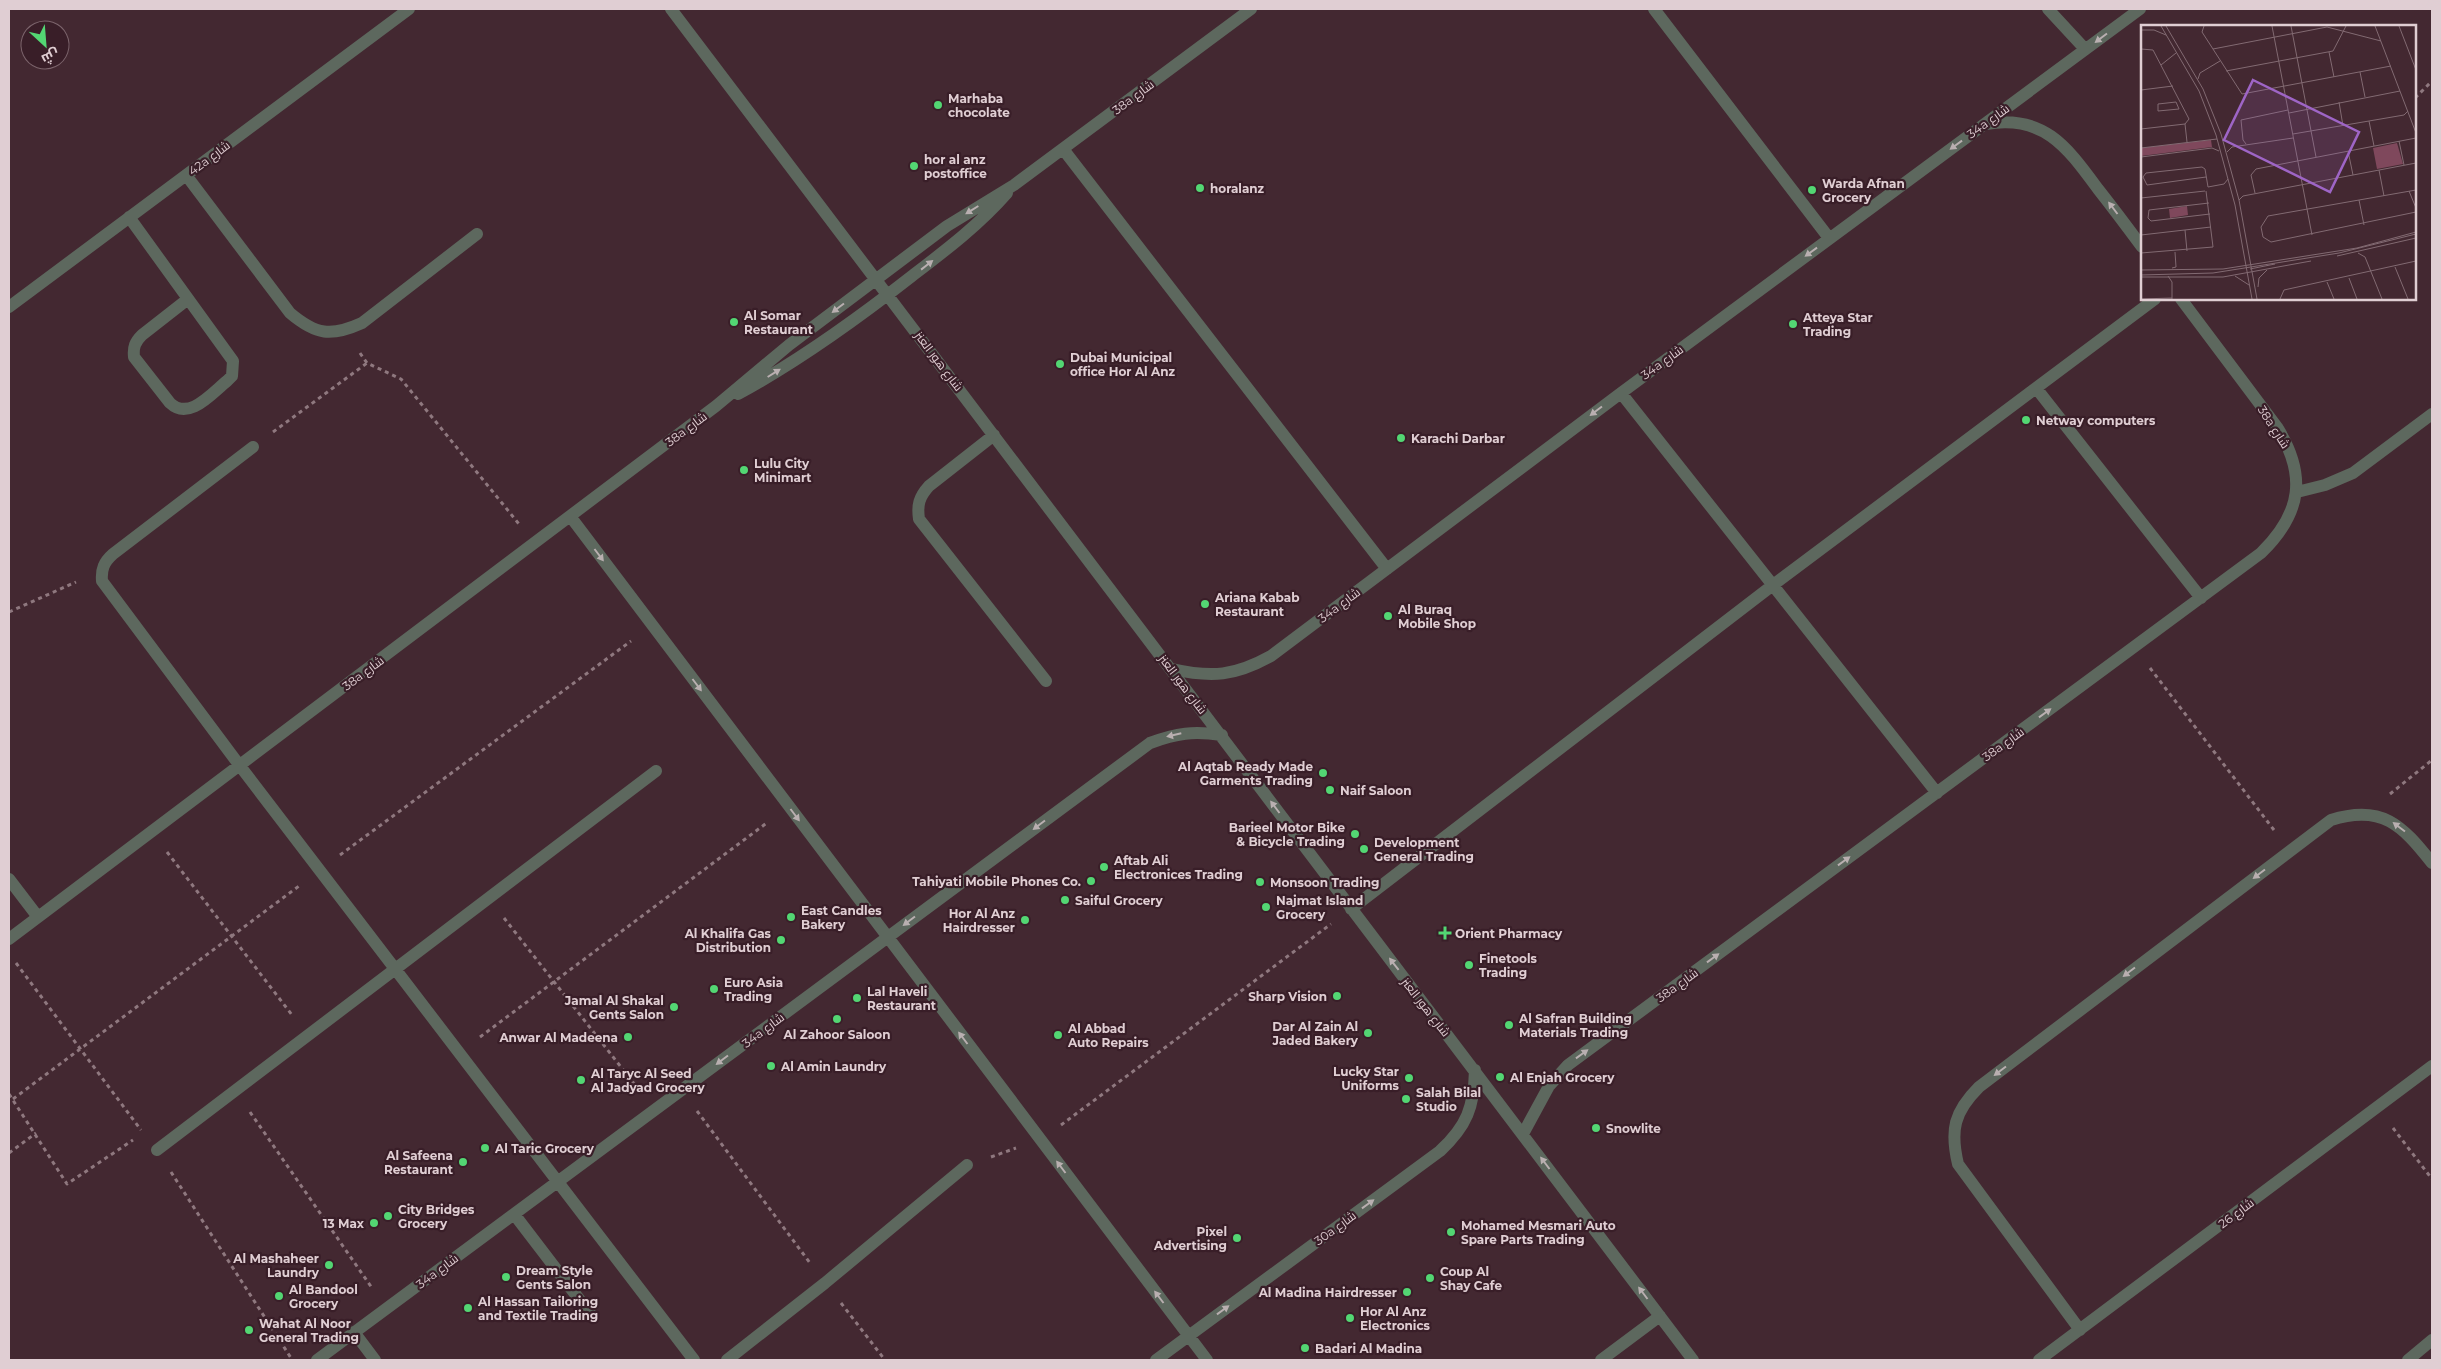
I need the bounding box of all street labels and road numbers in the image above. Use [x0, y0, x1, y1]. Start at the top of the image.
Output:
street label: 38a شارع [1109, 77, 1157, 118]
street label: 34a شارع [1964, 101, 2013, 142]
street label: 42a شارع [185, 137, 233, 179]
street label: شارع هور العنز [910, 328, 966, 394]
street label: 34a شارع [1638, 342, 1687, 383]
street label: 38a شارع [2254, 403, 2293, 452]
street label: 38a شارع [662, 409, 710, 450]
street label: 34a شارع [1315, 584, 1364, 626]
street label: شارع هور العنز [1154, 651, 1210, 717]
street label: 38a شارع [339, 653, 387, 694]
street label: 38a شارع [1979, 724, 2027, 765]
street label: 38a شارع [1653, 965, 1701, 1006]
street label: شارع هور العنز [1397, 974, 1454, 1040]
street label: 34a شارع [739, 1009, 788, 1051]
street label: شارع 26 [2215, 1195, 2257, 1232]
street label: 30a شارع [1311, 1208, 1360, 1249]
street label: 34a شارع [413, 1250, 462, 1292]

